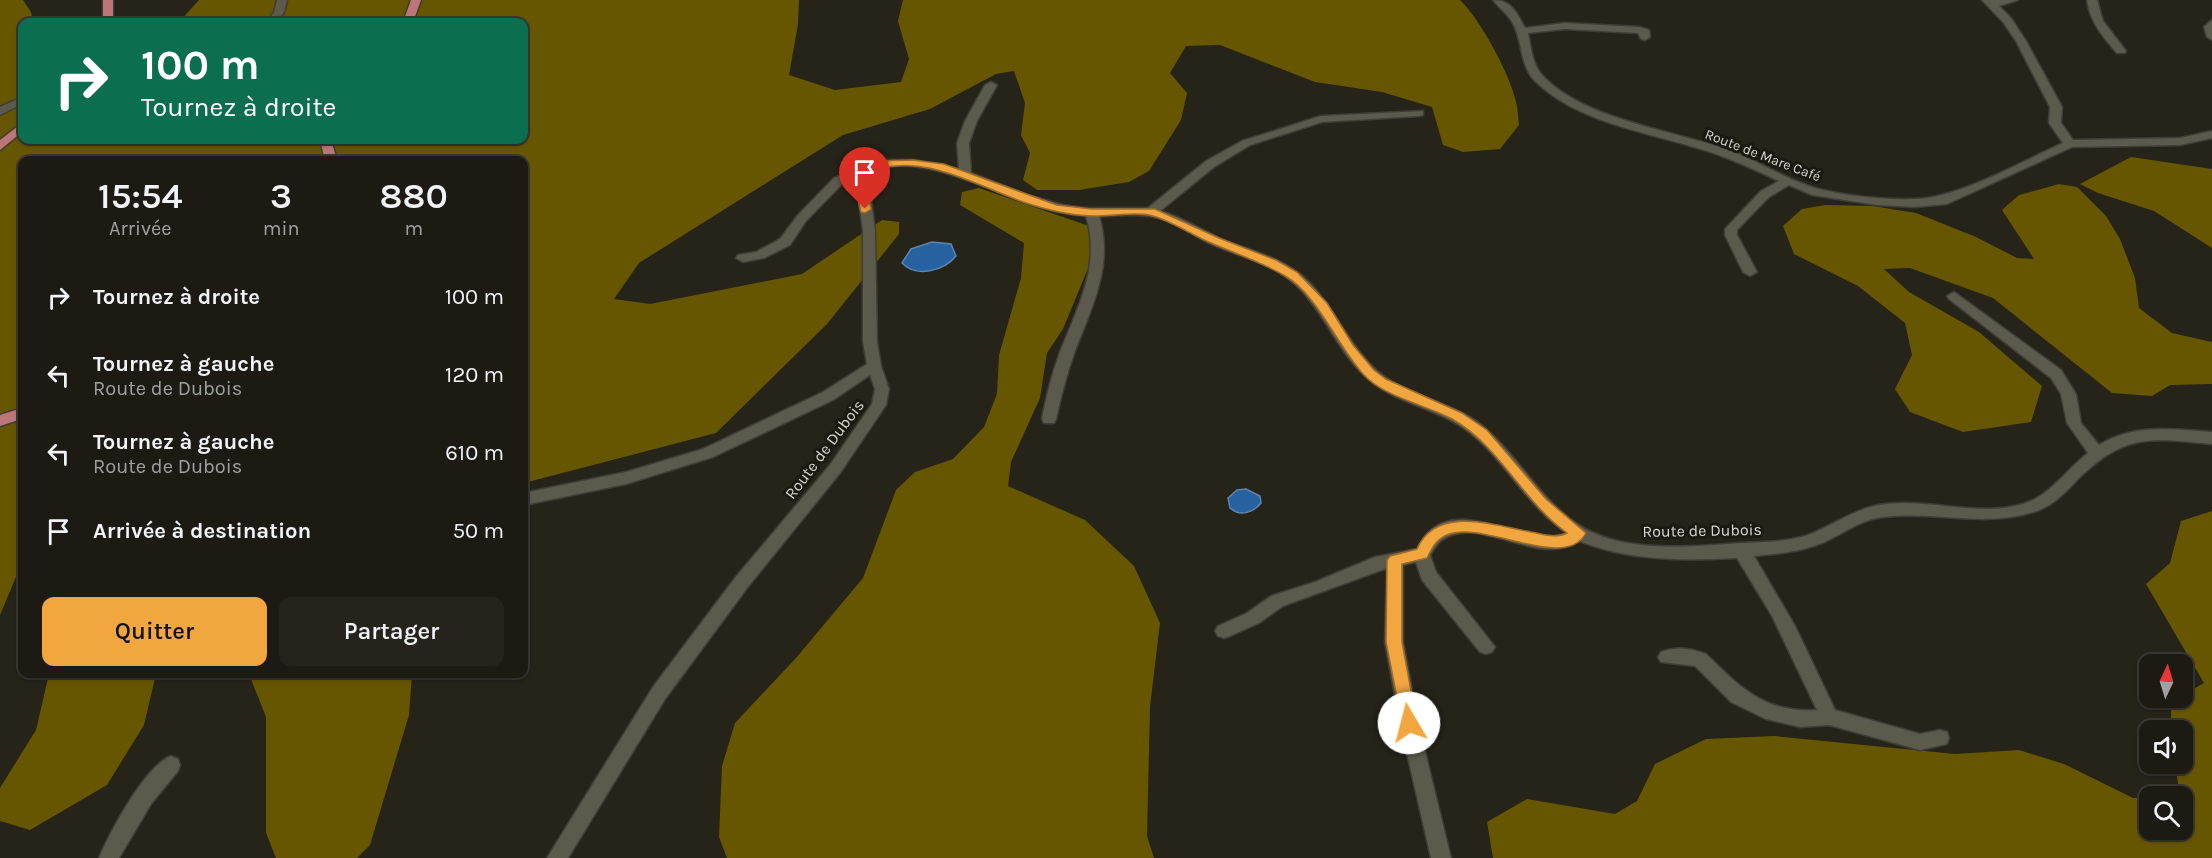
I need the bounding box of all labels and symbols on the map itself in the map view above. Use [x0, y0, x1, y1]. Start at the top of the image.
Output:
street label: Route de Mare Café [1702, 126, 1823, 185]
pin [839, 147, 890, 209]
street label: Route de Dubois [781, 396, 868, 503]
street label: Route de Dubois [1642, 520, 1762, 541]
north arrow [2139, 654, 2193, 708]
position arrow [1377, 691, 1441, 755]

